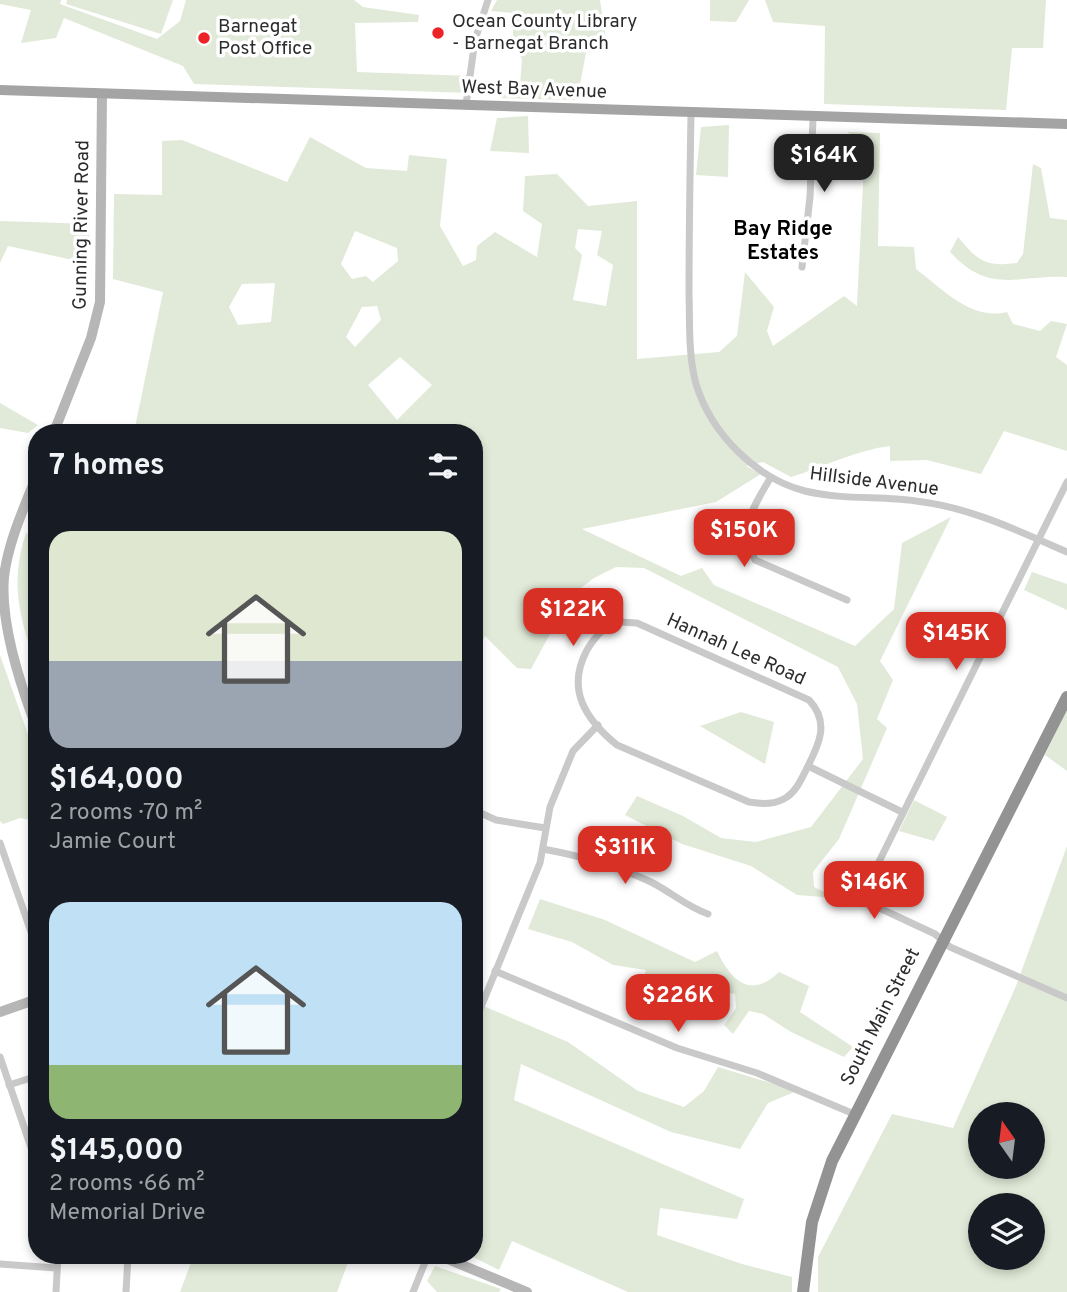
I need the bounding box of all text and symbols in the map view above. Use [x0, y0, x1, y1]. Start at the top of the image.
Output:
place label: Ocean County Library - Barnegat Branch [452, 10, 637, 56]
place label: Barnegat Post Office [218, 15, 312, 61]
marker: Ocean County Library - Barnegat Branch [430, 25, 446, 41]
marker: Barnegat Post Office [196, 30, 212, 46]
street label: West Bay Avenue [461, 75, 607, 105]
pin: $164K [775, 134, 873, 194]
street label: Gunning River Road [69, 140, 95, 310]
text: $164K [790, 142, 858, 171]
district label: Bay Ridge Estates [733, 216, 833, 267]
icon: filters [424, 447, 462, 485]
text: 7 homes [49, 448, 165, 485]
street label: Hillside Avenue [808, 462, 940, 502]
pin: $150K [695, 510, 793, 569]
text: $150K [710, 517, 778, 546]
icon: home [193, 576, 319, 702]
pin: $122K [524, 588, 622, 648]
text: $122K [539, 596, 607, 625]
street label: Hannah Lee Road [663, 609, 809, 691]
pin: $145K [907, 612, 1005, 672]
text: $145K [922, 620, 990, 649]
text: $164,000 [49, 762, 184, 799]
text: 2 rooms · 70 m² [49, 799, 202, 828]
pin: $311K [576, 826, 674, 886]
text: Jamie Court [49, 828, 176, 857]
text: $311K [594, 834, 656, 863]
pin: $146K [825, 862, 923, 921]
text: $146K [840, 869, 908, 898]
street label: South Main Street [836, 944, 926, 1090]
icon: home [193, 947, 319, 1073]
pin: $226K [629, 974, 727, 1034]
text: $226K [642, 982, 714, 1011]
north arrow [968, 1102, 1045, 1180]
map controls [968, 1102, 1045, 1270]
text: $145,000 [49, 1133, 184, 1170]
text: 2 rooms · 66 m² [49, 1170, 205, 1199]
button: layers [968, 1193, 1045, 1270]
text: Memorial Drive [49, 1199, 205, 1228]

